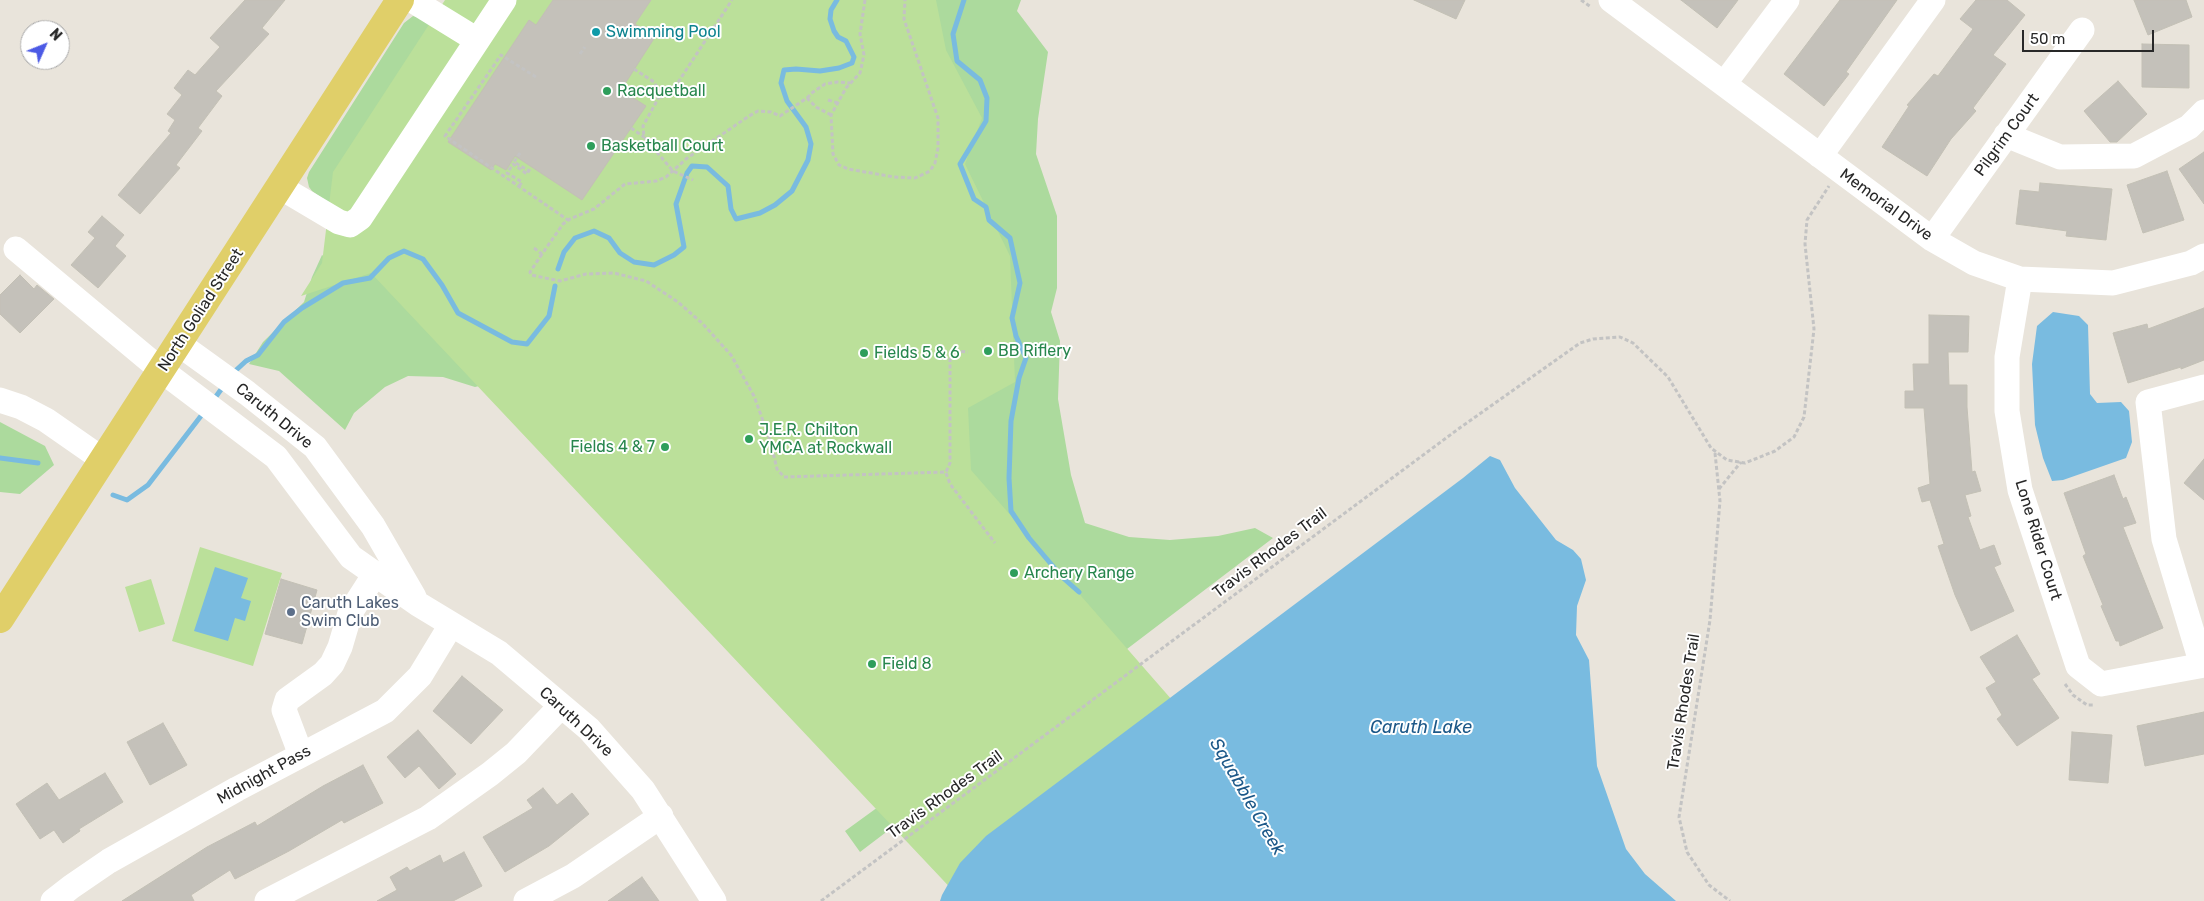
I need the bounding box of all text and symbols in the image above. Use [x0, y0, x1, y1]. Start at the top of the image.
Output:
north arrow [20, 20, 70, 70]
scale bar [2024, 20, 2156, 52]
place label: Swimming Pool [606, 22, 721, 42]
text: N [46, 25, 65, 44]
marker: Swimming Pool [590, 26, 602, 38]
text: 50 m [2030, 30, 2065, 48]
place label: Racquetball [617, 81, 706, 101]
marker: Racquetball [601, 85, 613, 97]
street label: Pilgrim Court [1971, 90, 2043, 180]
place label: Basketball Court [601, 136, 724, 156]
marker: Basketball Court [585, 140, 597, 152]
street label: Memorial Drive [1836, 165, 1936, 245]
street label: North Goliad Street [154, 245, 248, 375]
place label: BB Riflery [998, 341, 1071, 361]
place label: Fields 5 & 6 [874, 343, 960, 363]
marker: BB Riflery [982, 345, 994, 357]
marker: Fields 5 & 6 [858, 347, 870, 359]
street label: Caruth Drive [232, 379, 316, 453]
place label: J.E.R. Chilton YMCA at Rockwall [759, 420, 892, 458]
marker: J.E.R. Chilton YMCA at Rockwall [743, 433, 755, 445]
place label: Fields 4 & 7 [570, 437, 655, 457]
marker: Fields 4 & 7 [659, 441, 671, 453]
street label: Lone Rider Court [2011, 477, 2065, 603]
street label: Travis Rhodes Trail [1209, 504, 1331, 602]
place label: Archery Range [1024, 563, 1135, 583]
marker: Archery Range [1008, 567, 1020, 579]
place label: Caruth Lakes Swim Club [301, 593, 399, 631]
marker: Caruth Lakes Swim Club [285, 606, 297, 618]
street label: Travis Rhodes Trail [1664, 632, 1704, 772]
place label: Field 8 [882, 654, 932, 674]
marker: Field 8 [866, 658, 878, 670]
street label: Caruth Drive [535, 683, 617, 761]
water label: Caruth Lake [1370, 717, 1472, 739]
water label: Squabble Creek [1205, 735, 1289, 859]
street label: Midnight Pass [214, 741, 314, 809]
street label: Travis Rhodes Trail [884, 747, 1006, 843]

